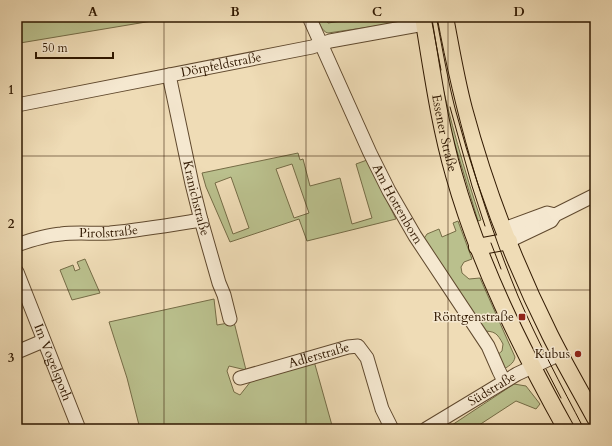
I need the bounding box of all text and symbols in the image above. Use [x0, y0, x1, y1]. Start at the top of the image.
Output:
text: A [88, 3, 98, 21]
text: B [230, 3, 240, 21]
text: C [372, 3, 382, 21]
text: D [513, 3, 525, 21]
scale bar [36, 34, 113, 60]
text: 50 m [42, 40, 69, 56]
street label: Dörpfeldstraße [179, 48, 263, 82]
text: 1 [8, 81, 14, 99]
street label: Essener Straße [427, 93, 462, 174]
street label: Kranichstraße [178, 159, 214, 238]
street label: Am Hottenborn [368, 161, 427, 248]
text: 2 [8, 215, 15, 233]
street label: Pirolstraße [79, 221, 139, 242]
place label: Röntgenstraße [433, 308, 514, 326]
marker: Röntgenstraße [517, 312, 527, 322]
street label: Im Vogelspoth [29, 321, 76, 403]
street label: Adlerstraße [286, 338, 351, 373]
place label: Kubus [535, 345, 570, 363]
text: 3 [8, 349, 15, 367]
marker: Kubus [573, 349, 583, 359]
street label: Südstraße [465, 368, 519, 411]

